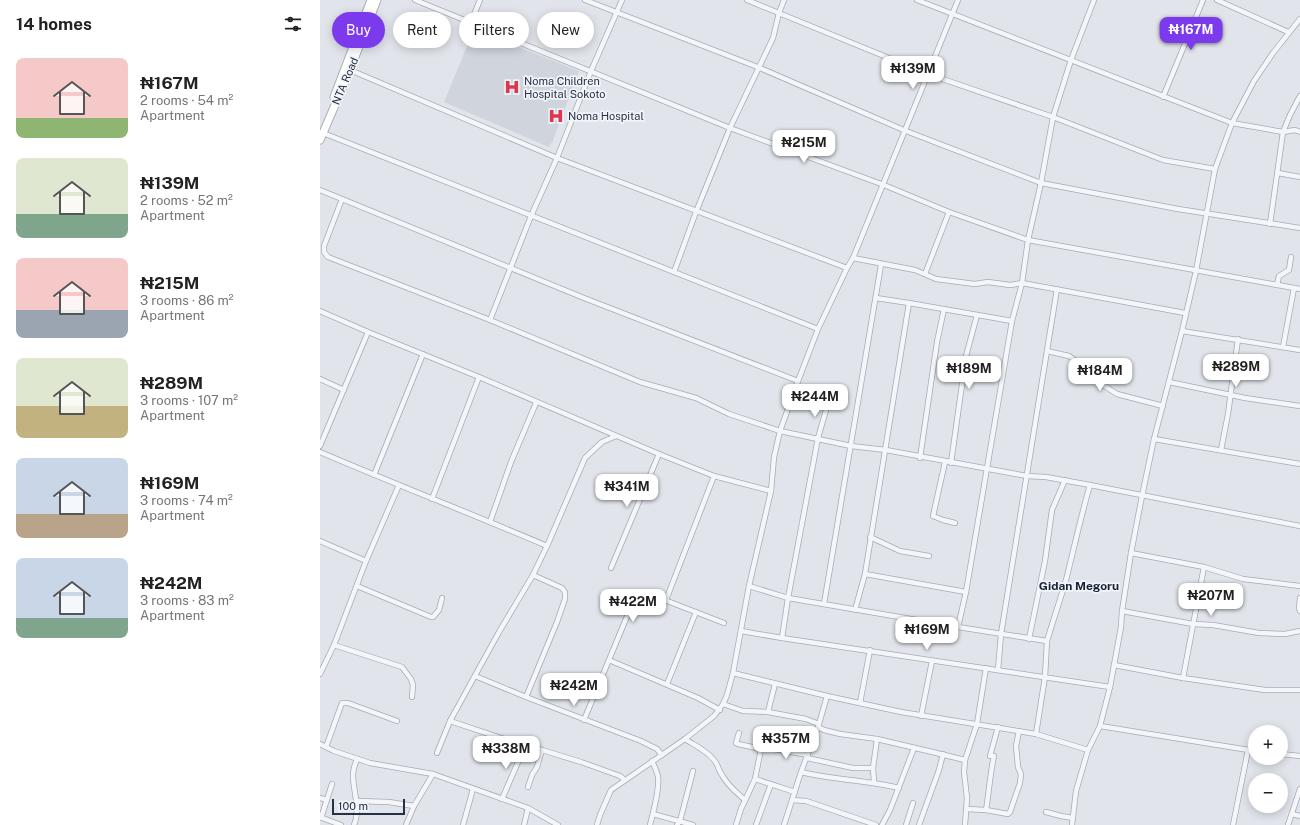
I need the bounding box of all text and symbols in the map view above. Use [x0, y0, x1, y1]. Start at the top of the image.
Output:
chip: Buy [332, 12, 385, 48]
chip: Rent [393, 12, 451, 48]
chip: Filters [459, 12, 529, 48]
chip: New [537, 12, 594, 48]
icon: filters [282, 13, 304, 35]
text: 14 homes [16, 14, 92, 34]
pin: ₦167M [1163, 17, 1219, 51]
text: ₦167M [1169, 22, 1213, 37]
street label: NTA Road [330, 55, 360, 107]
pin: ₦139M [885, 56, 941, 90]
text: ₦139M [890, 61, 936, 76]
text: ₦167M [140, 73, 199, 93]
icon: home [48, 74, 96, 122]
place label: Noma Children Hospital Sokoto [524, 75, 606, 100]
hospital icon: Noma Children Hospital Sokoto [503, 78, 521, 96]
text: 2 rooms · 54 m² [140, 93, 233, 108]
hospital icon: Noma Hospital [547, 107, 565, 125]
text: Apartment [140, 108, 205, 123]
place label: Noma Hospital [568, 110, 644, 122]
pin: ₦215M [776, 130, 832, 164]
text: ₦215M [781, 135, 827, 150]
text: ₦139M [140, 173, 199, 193]
icon: home [48, 174, 96, 222]
text: 2 rooms · 52 m² [140, 193, 233, 208]
text: Apartment [140, 208, 205, 223]
text: ₦215M [140, 273, 199, 293]
icon: home [48, 274, 96, 322]
text: 3 rooms · 86 m² [140, 293, 234, 308]
text: Apartment [140, 308, 205, 323]
pin: ₦289M [1208, 354, 1264, 388]
pin: ₦189M [941, 356, 997, 390]
pin: ₦184M [1072, 358, 1128, 392]
text: ₦289M [1212, 359, 1260, 374]
text: ₦189M [946, 361, 992, 376]
text: ₦184M [1077, 363, 1123, 378]
text: ₦289M [140, 373, 203, 393]
icon: home [48, 374, 96, 422]
pin: ₦244M [787, 384, 843, 418]
text: ₦244M [791, 389, 839, 404]
text: 3 rooms · 107 m² [140, 393, 238, 408]
text: Apartment [140, 408, 205, 423]
text: ₦169M [140, 473, 199, 493]
icon: home [48, 474, 96, 522]
pin: ₦341M [599, 474, 655, 508]
text: ₦341M [604, 479, 650, 494]
text: 3 rooms · 74 m² [140, 493, 233, 508]
text: Apartment [140, 508, 205, 523]
text: ₦242M [140, 573, 202, 593]
icon: home [48, 574, 96, 622]
district label: Gidan Megoru [1039, 579, 1119, 593]
pin: ₦207M [1183, 583, 1239, 617]
text: ₦207M [1187, 588, 1235, 603]
pin: ₦422M [605, 589, 661, 623]
text: 3 rooms · 83 m² [140, 593, 234, 608]
text: ₦422M [609, 594, 657, 609]
text: Apartment [140, 608, 205, 623]
pin: ₦169M [899, 617, 955, 651]
text: ₦169M [904, 622, 950, 637]
pin: ₦242M [546, 673, 602, 707]
text: ₦242M [550, 678, 598, 693]
map controls [1248, 725, 1288, 813]
button: + [1248, 725, 1288, 765]
pin: ₦357M [758, 726, 814, 760]
text: ₦357M [762, 731, 810, 746]
pin: ₦338M [478, 736, 534, 770]
text: ₦338M [482, 741, 530, 756]
button: − [1248, 773, 1288, 813]
scale bar [332, 797, 405, 816]
text: 100 m [338, 800, 368, 812]

